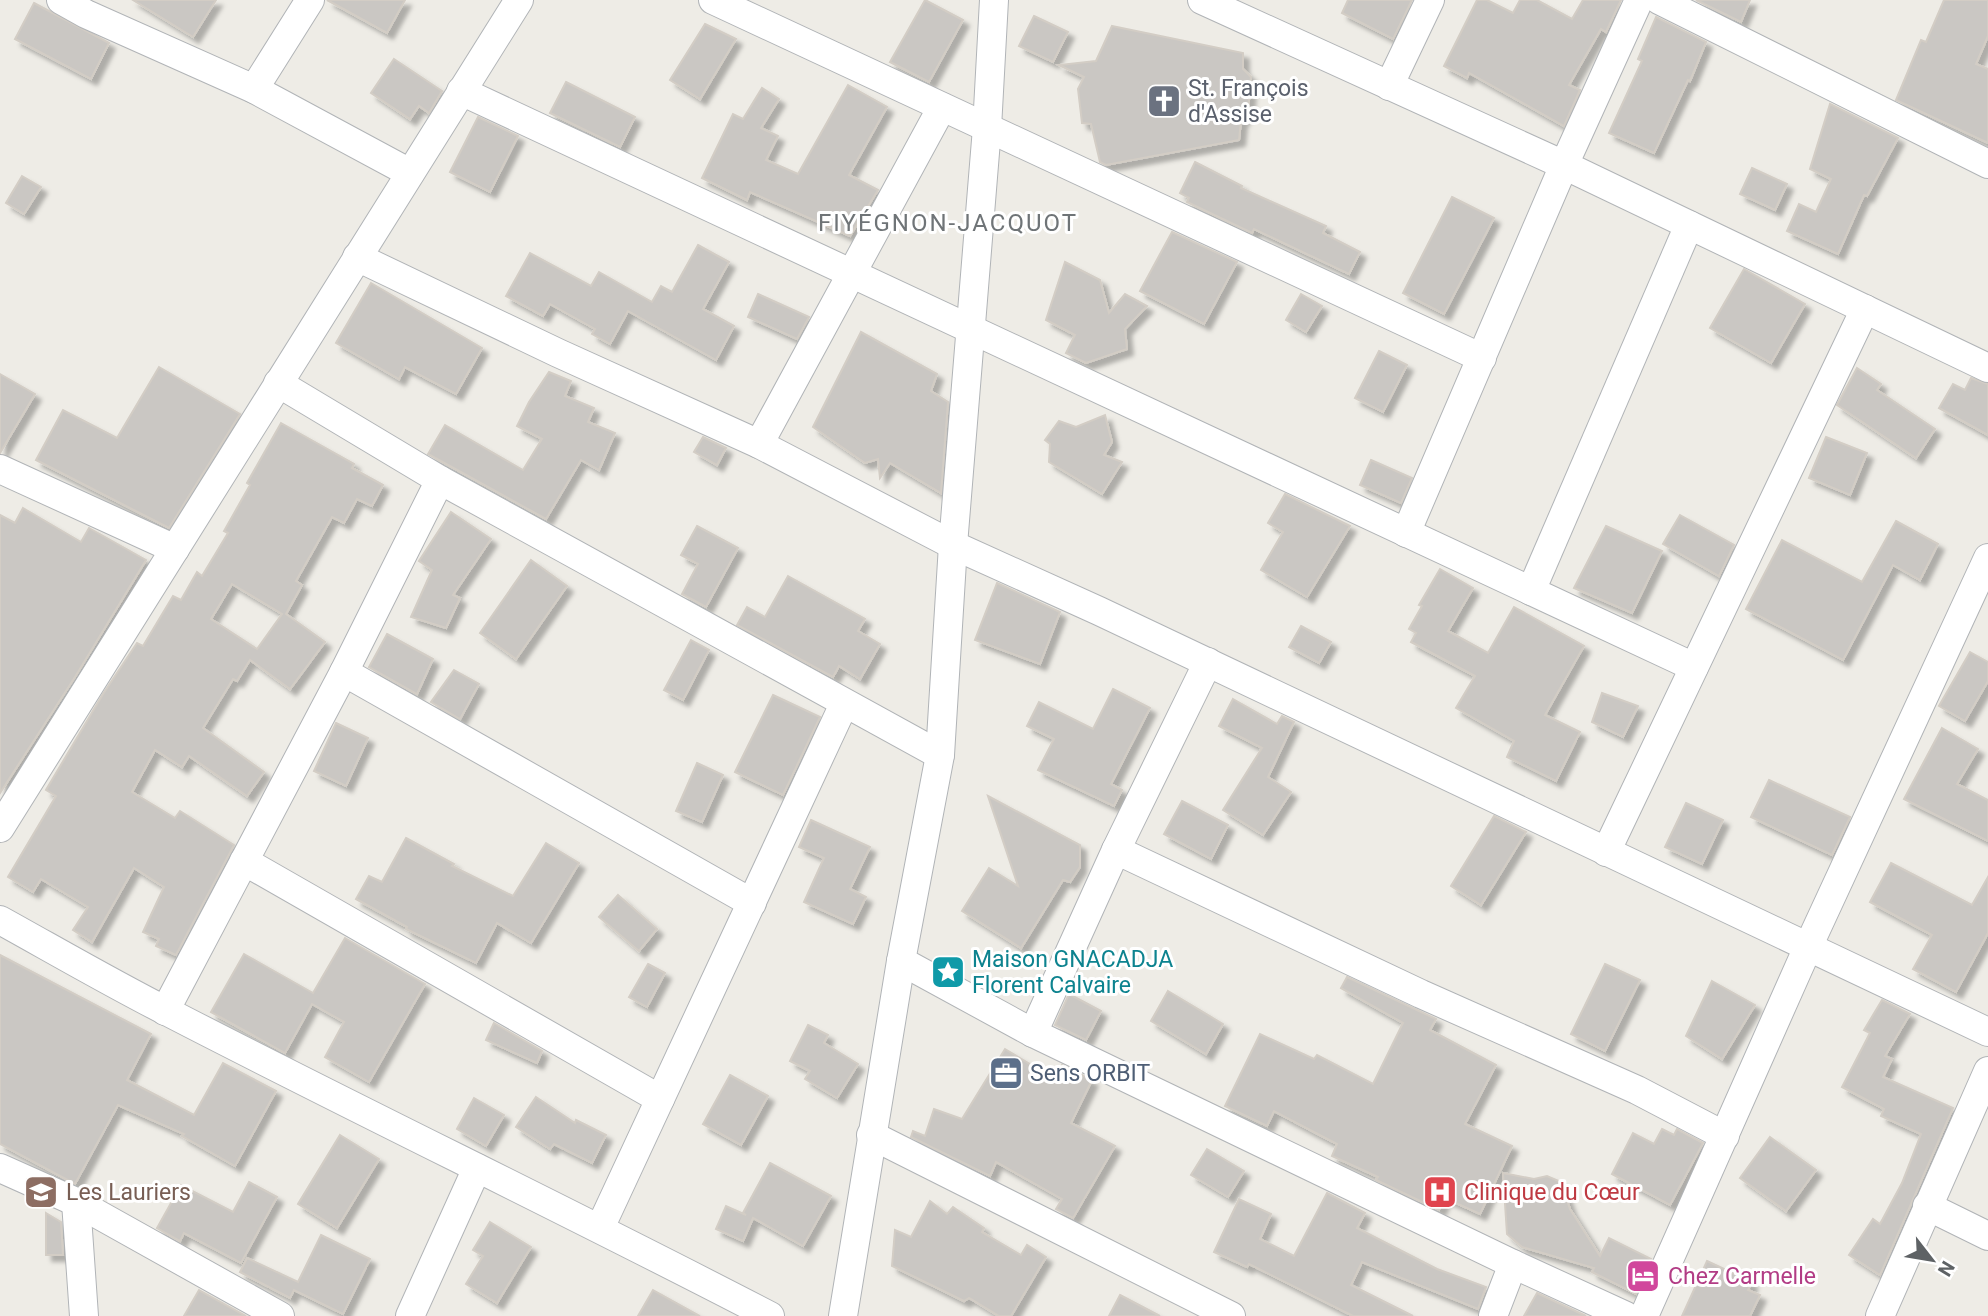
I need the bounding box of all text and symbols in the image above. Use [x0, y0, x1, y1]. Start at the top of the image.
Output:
place label: St. François d'Assise [1188, 75, 1309, 128]
church icon: St. François d'Assise [1145, 82, 1183, 120]
district label: FIYÉGNON-JACQUOT [818, 209, 1078, 237]
place label: Maison GNACADJA Florent Calvaire [972, 946, 1173, 999]
place icon: Maison GNACADJA Florent Calvaire [929, 953, 967, 991]
office icon: Sens ORBIT [987, 1054, 1025, 1092]
place label: Sens ORBIT [1030, 1060, 1150, 1087]
school or university icon: Les Lauriers [22, 1173, 60, 1211]
hospital icon: Clinique du Cœur [1421, 1173, 1459, 1211]
place label: Les Lauriers [66, 1179, 191, 1206]
place label: Clinique du Cœur [1464, 1179, 1640, 1206]
north arrow [1897, 1225, 1967, 1295]
hotel icon: Chez Carmelle [1624, 1257, 1662, 1295]
text: N [1933, 1257, 1959, 1280]
place label: Chez Carmelle [1668, 1263, 1816, 1290]

